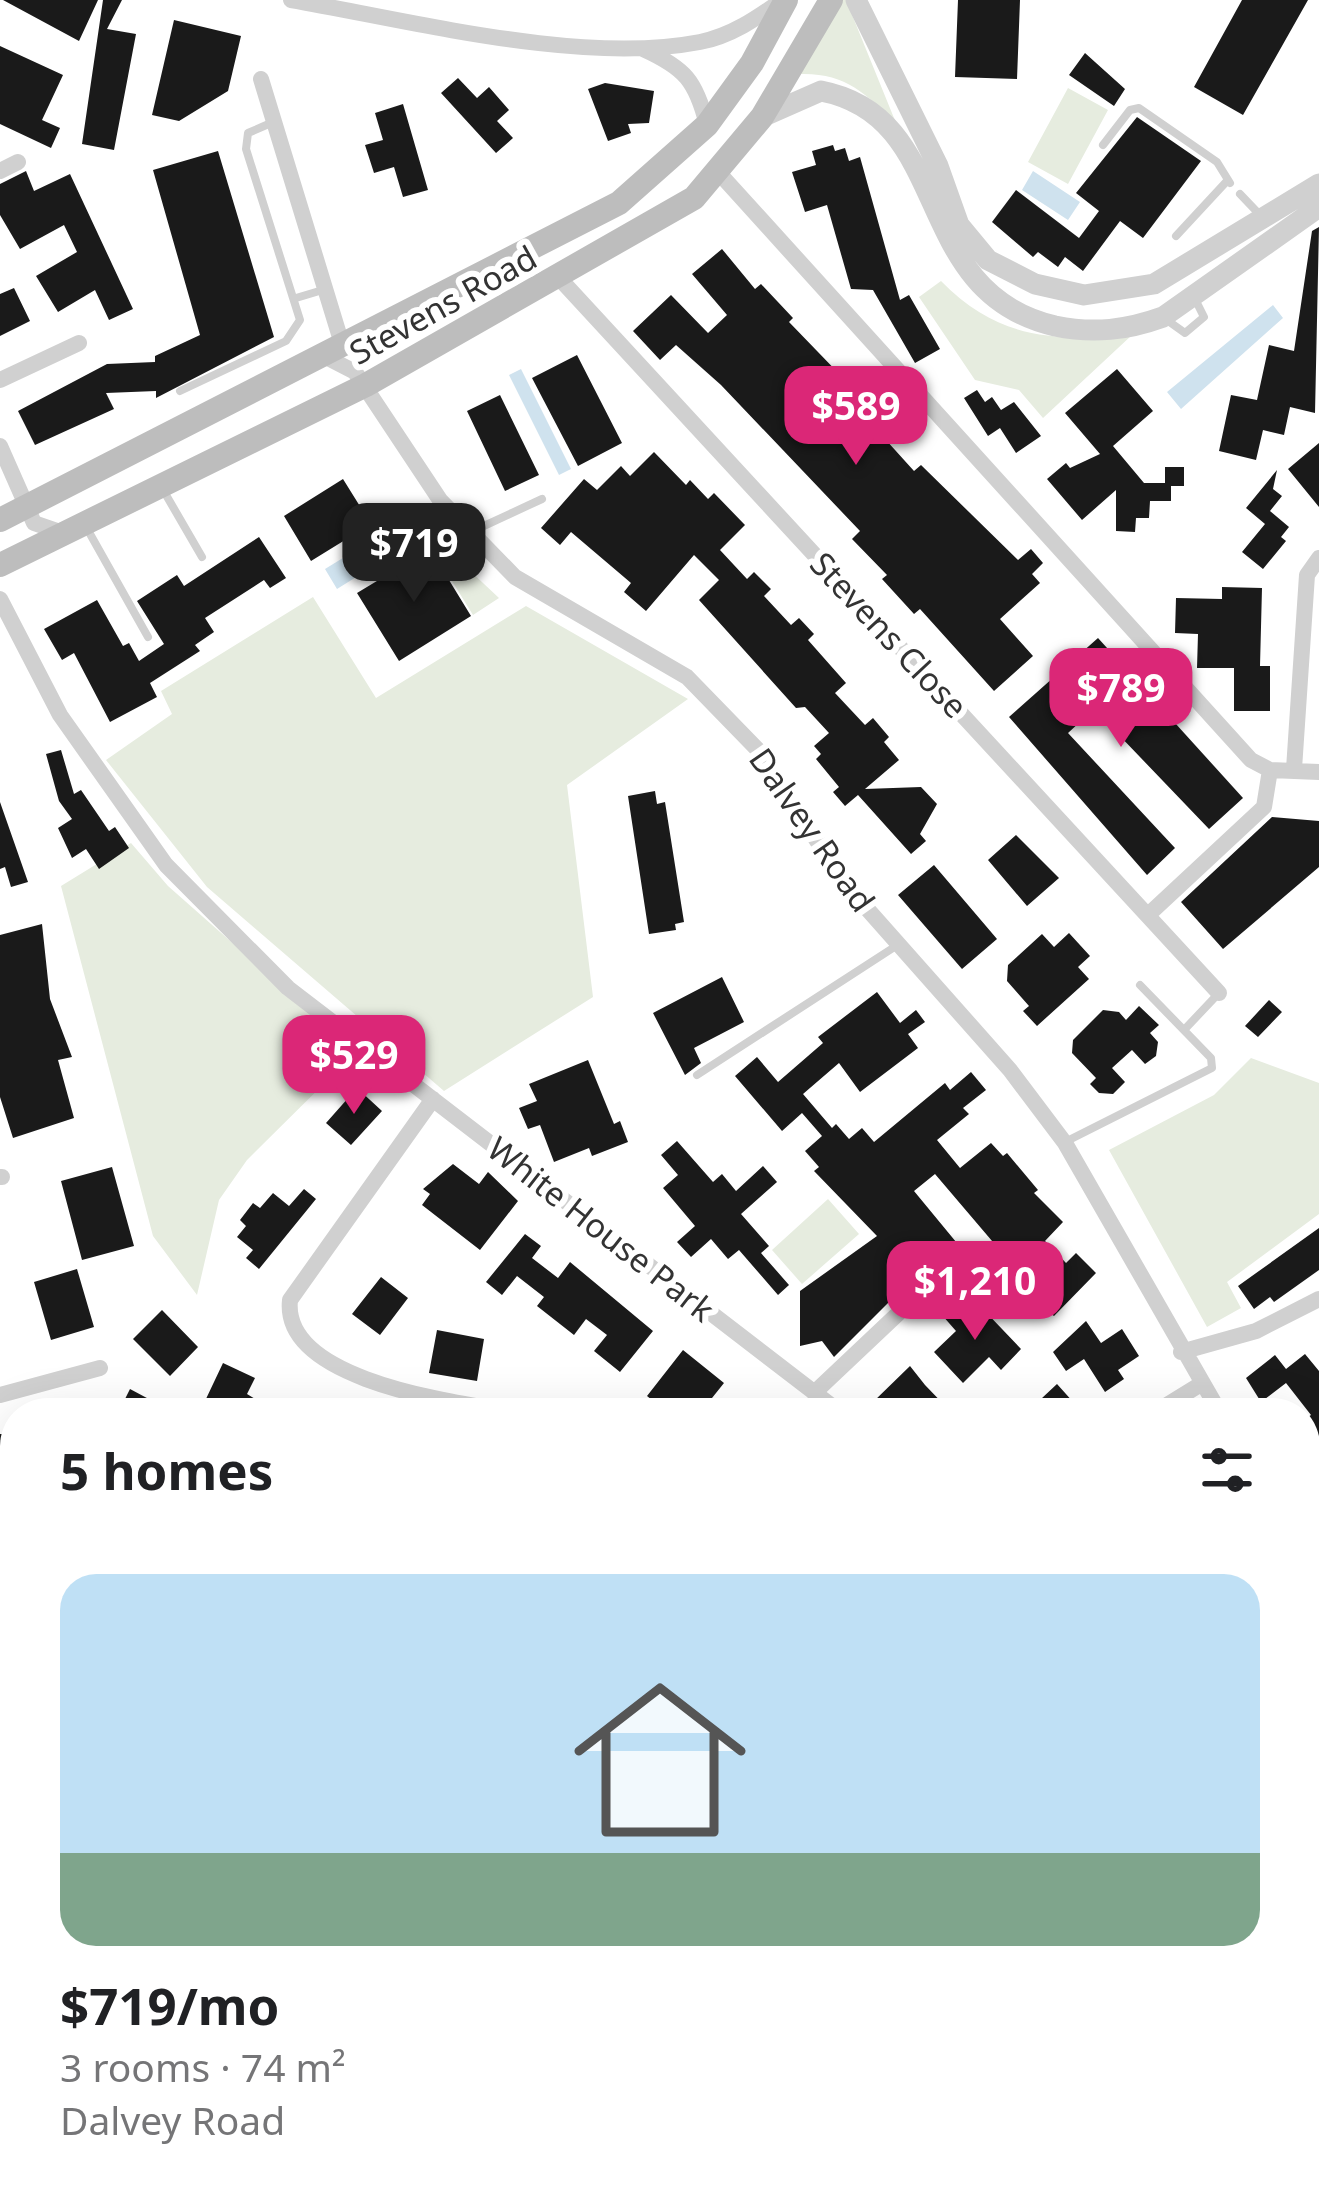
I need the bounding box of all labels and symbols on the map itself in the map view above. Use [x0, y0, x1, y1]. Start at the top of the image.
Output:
street label: Stevens Road [341, 235, 544, 375]
pin: $589 [785, 366, 927, 468]
pin: $719 [343, 503, 485, 605]
street label: Stevens Close [801, 542, 978, 727]
pin: $789 [1050, 648, 1192, 750]
street label: Dalvey Road [739, 739, 885, 921]
pin: $529 [283, 1015, 425, 1117]
street label: White House Park [479, 1126, 724, 1332]
pin: $1,210 [877, 1241, 1073, 1343]

